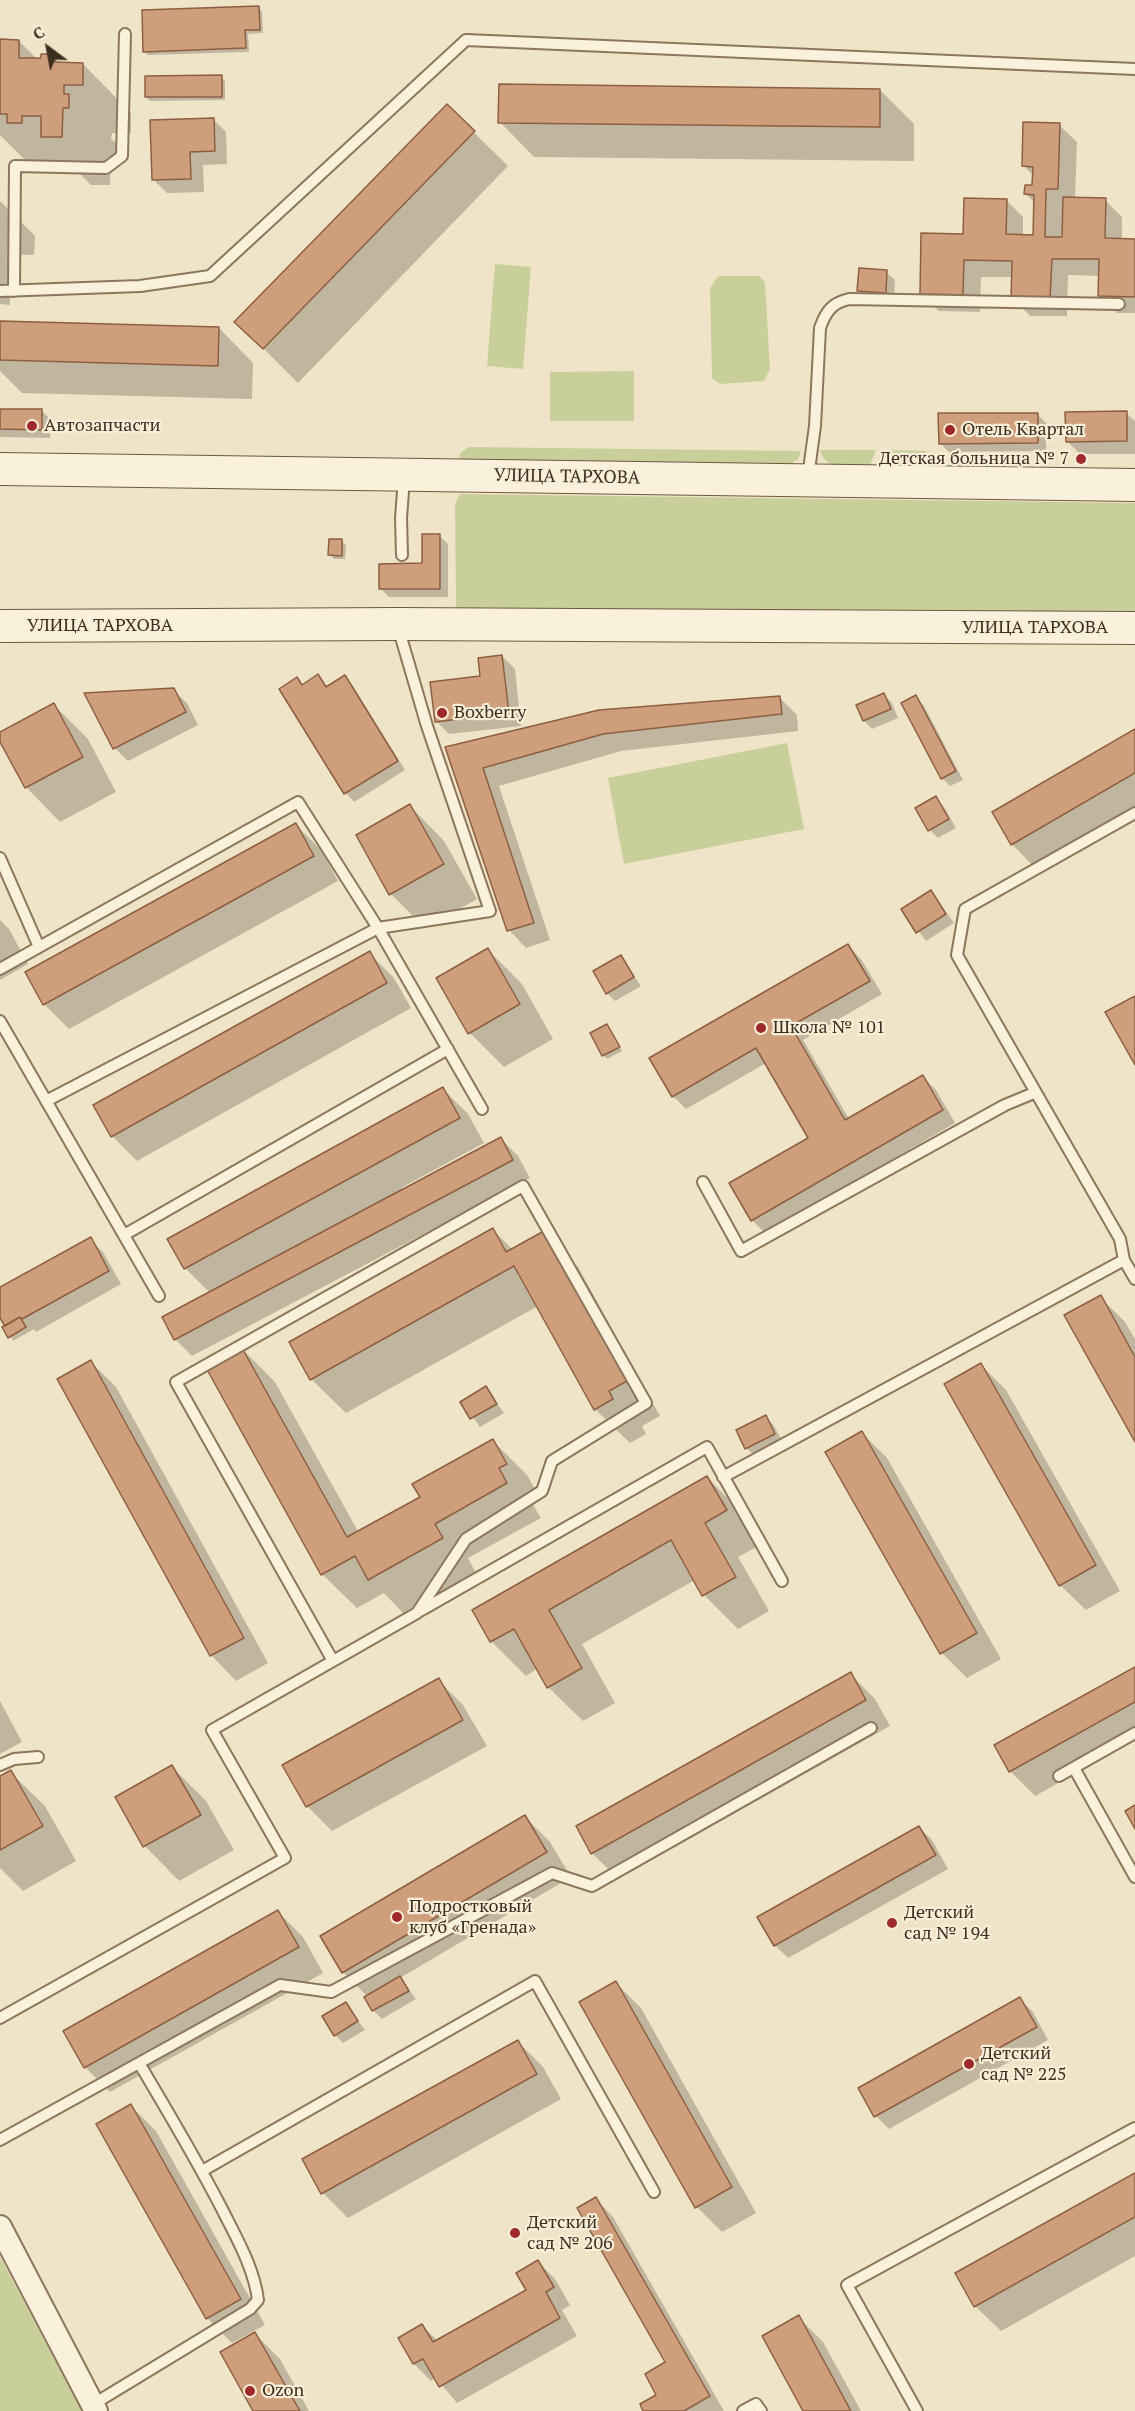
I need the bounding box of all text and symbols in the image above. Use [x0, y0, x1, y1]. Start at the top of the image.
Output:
north arrow [18, 18, 78, 78]
text: С [28, 21, 49, 45]
place label: Автозапчасти [44, 415, 160, 437]
marker: Автозапчасти [25, 419, 39, 433]
place label: Отель Квартал [962, 419, 1084, 441]
marker: Отель Квартал [943, 423, 957, 437]
place label: Детская больница № 7 [879, 448, 1069, 470]
marker: Детская больница № 7 [1074, 452, 1088, 466]
street label: УЛИЦА ТАРХОВА [494, 465, 640, 489]
street label: УЛИЦА ТАРХОВА [27, 615, 173, 637]
street label: УЛИЦА ТАРХОВА [962, 617, 1108, 639]
place label: Boxberry [454, 702, 526, 724]
marker: Boxberry [435, 706, 449, 720]
place label: Школа № 101 [773, 1017, 885, 1039]
marker: Школа № 101 [754, 1021, 768, 1035]
place label: Подростковый клуб «Гренада» [409, 1896, 536, 1938]
place label: Детский сад № 194 [904, 1902, 990, 1944]
marker: Подростковый клуб «Гренада» [390, 1910, 404, 1924]
marker: Детский сад № 194 [885, 1916, 899, 1930]
place label: Детский сад № 225 [981, 2043, 1067, 2086]
marker: Детский сад № 225 [962, 2057, 976, 2071]
place label: Детский сад № 206 [527, 2212, 613, 2254]
marker: Детский сад № 206 [508, 2226, 522, 2240]
place label: Ozon [262, 2380, 304, 2402]
marker: Ozon [243, 2384, 257, 2398]

